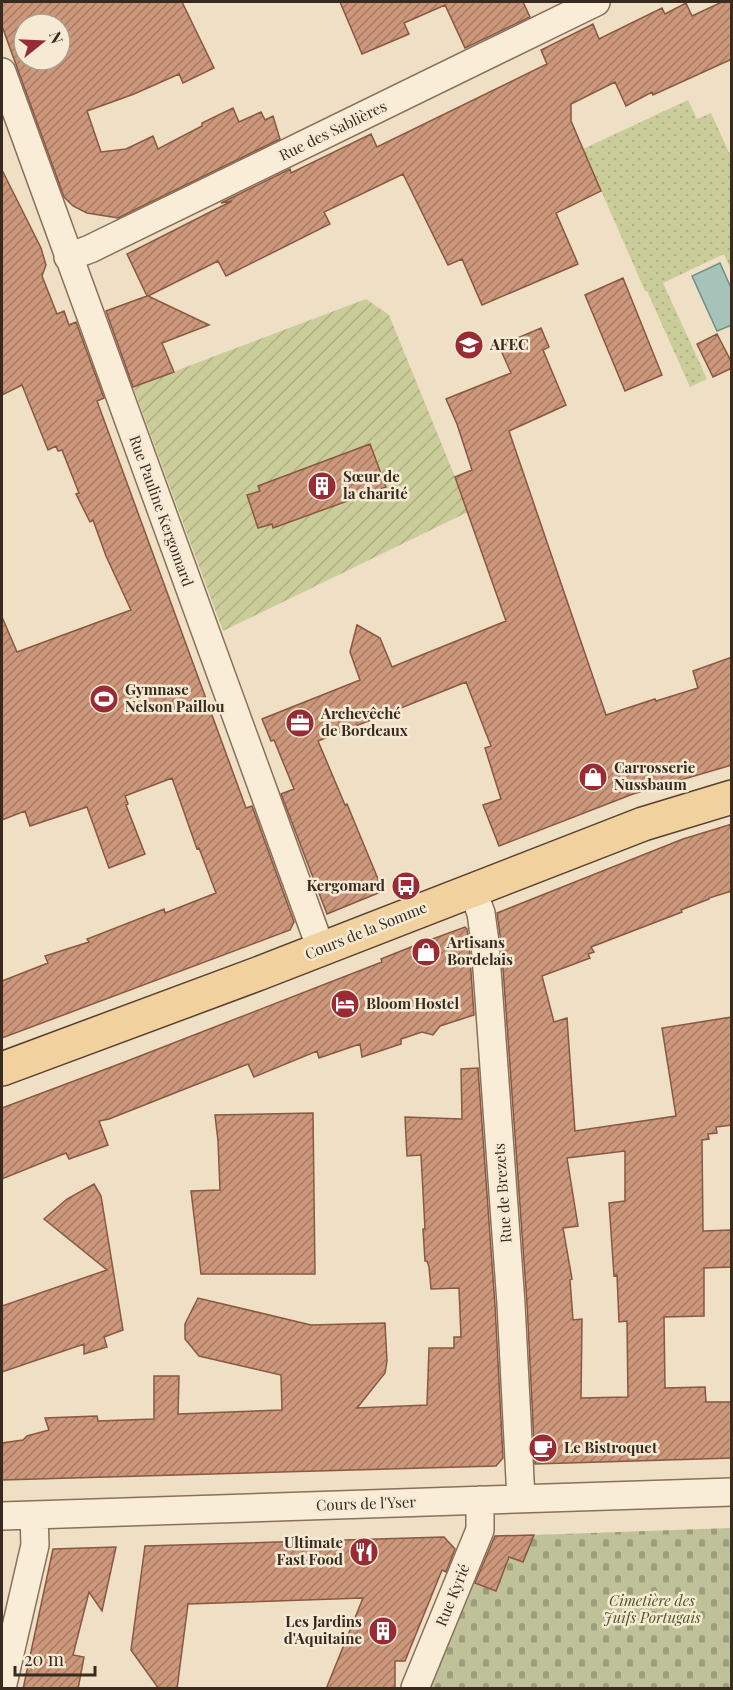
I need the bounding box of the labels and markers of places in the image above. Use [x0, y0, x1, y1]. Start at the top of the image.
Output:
school or university icon: AFEC [453, 329, 485, 361]
place label: AFEC [489, 334, 529, 354]
place label: Sœur de la charité [343, 466, 408, 503]
building icon: Sœur de la charité [306, 470, 338, 502]
place label: Gymnase Nelson Paillou [125, 679, 225, 716]
sports icon: Gymnase Nelson Paillou [88, 683, 120, 715]
place label: Archevêché de Bordeaux [320, 703, 409, 740]
office icon: Archevêché de Bordeaux [284, 707, 316, 739]
place label: Carrosserie Nussbaum [614, 757, 696, 794]
shop icon: Carrosserie Nussbaum [577, 761, 609, 793]
bus stop icon: Kergomard [390, 870, 422, 902]
place label: Kergomard [306, 875, 385, 895]
place label: Artisans Bordelais [446, 932, 513, 969]
shop icon: Artisans Bordelais [410, 936, 442, 968]
hotel icon: Bloom Hostel [329, 988, 361, 1020]
place label: Bloom Hostel [366, 993, 459, 1013]
cafe icon: Le Bistroquet [527, 1432, 559, 1464]
place label: Le Bistroquet [564, 1437, 658, 1457]
place label: Ultimate Fast Food [277, 1532, 343, 1569]
restaurant icon: Ultimate Fast Food [348, 1536, 380, 1568]
place label: Les Jardins d'Aquitaine [284, 1611, 362, 1648]
building icon: Les Jardins d'Aquitaine [367, 1615, 399, 1647]

